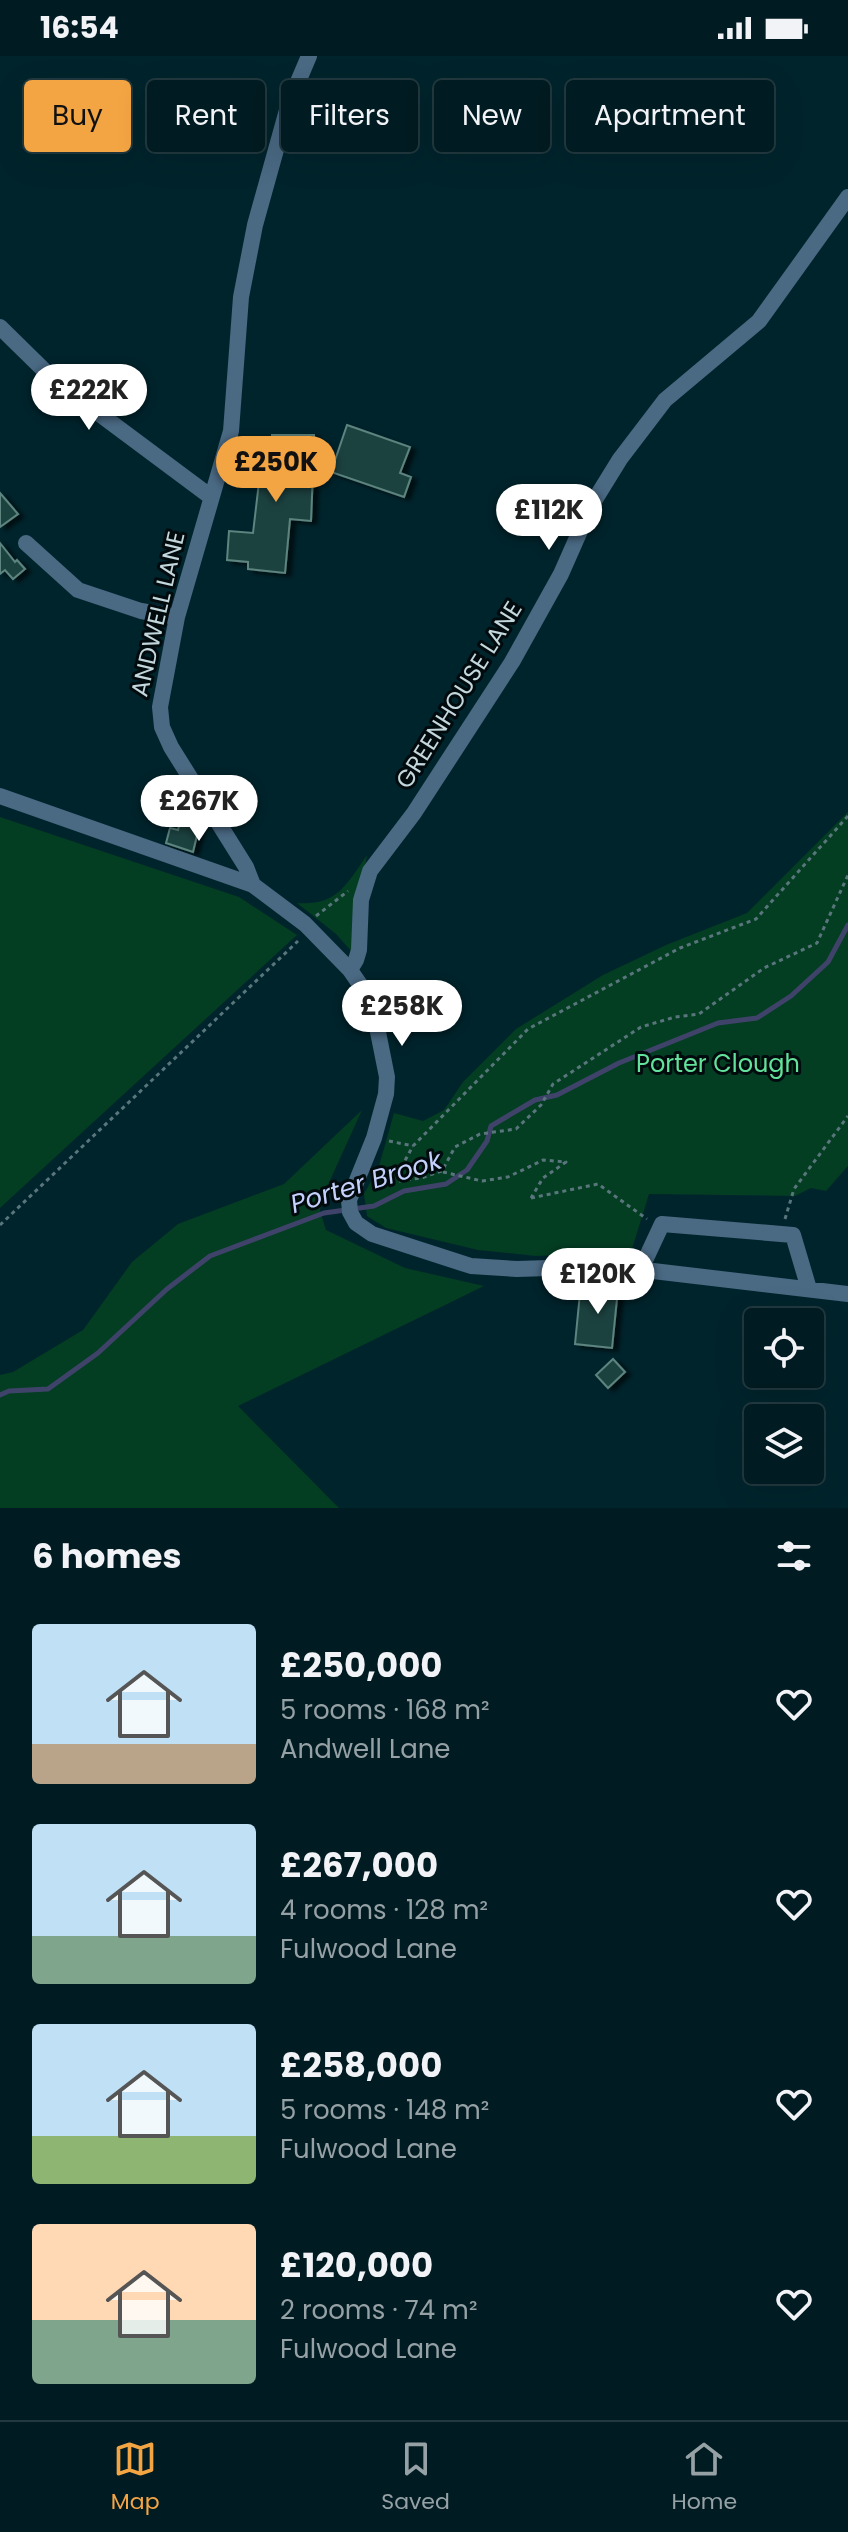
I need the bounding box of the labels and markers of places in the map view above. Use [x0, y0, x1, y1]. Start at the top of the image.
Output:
pin: £222K [33, 364, 145, 432]
pin: £250K [220, 436, 332, 504]
pin: £112K [493, 484, 605, 552]
pin: £267K [143, 775, 255, 843]
pin: £258K [346, 980, 458, 1048]
pin: £120K [542, 1248, 654, 1316]

